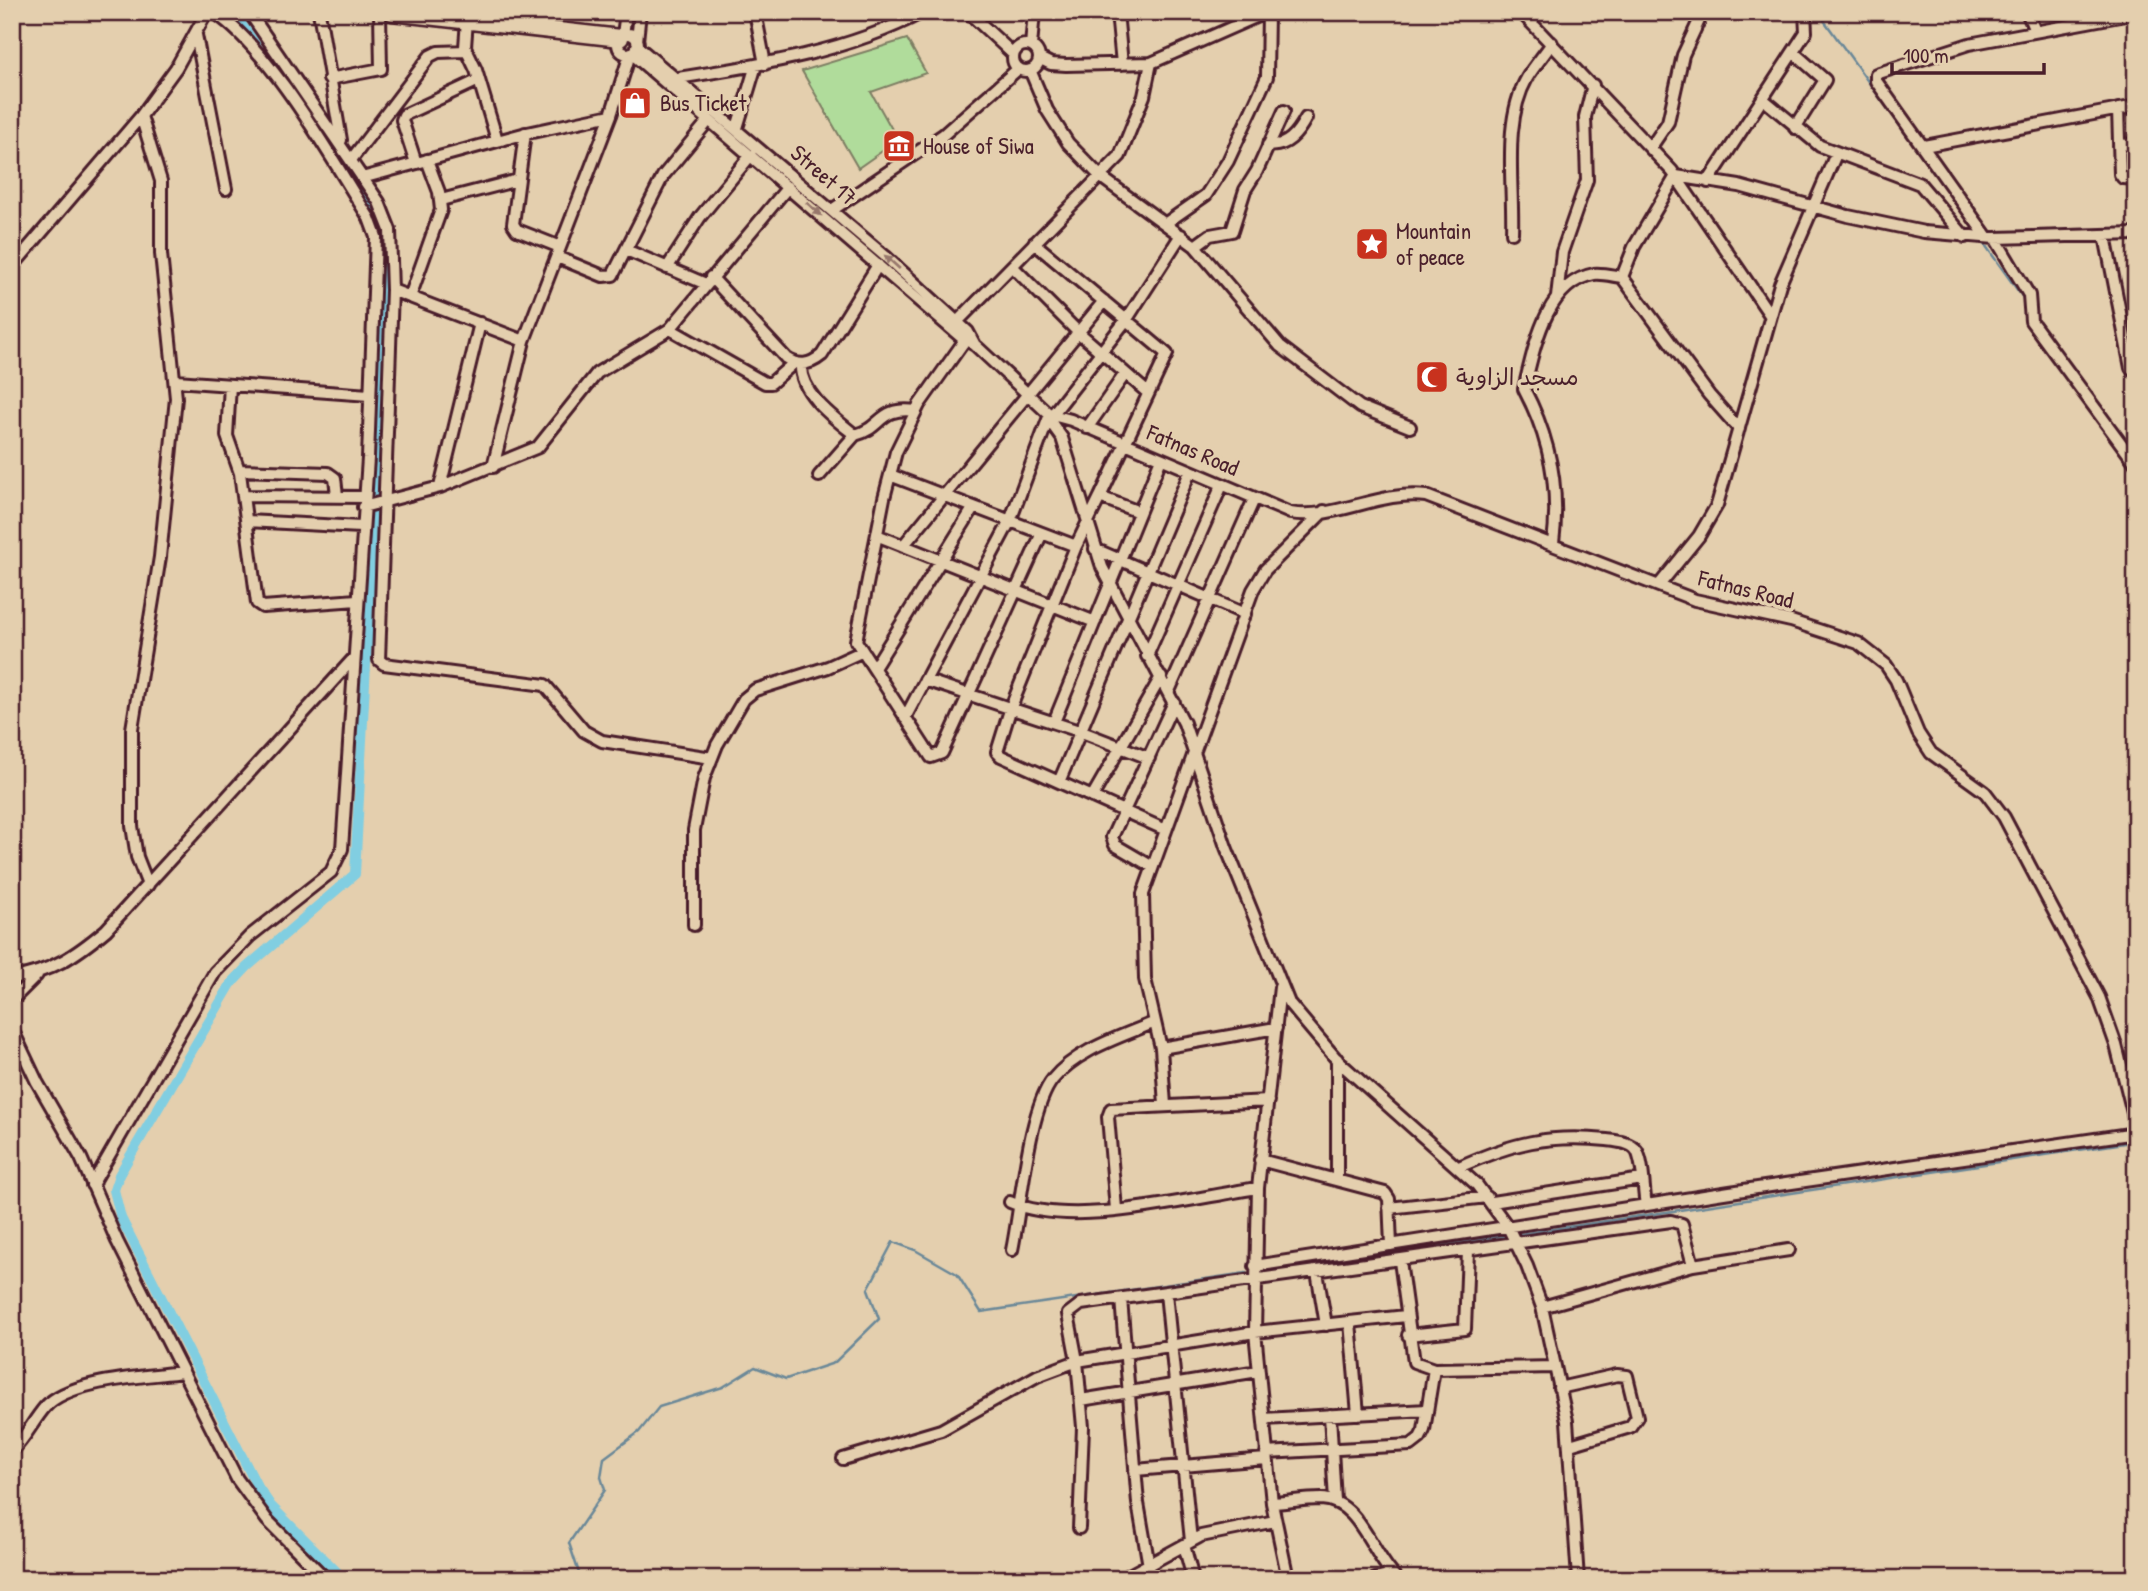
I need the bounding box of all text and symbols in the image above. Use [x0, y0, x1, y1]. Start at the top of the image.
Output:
scale bar [1892, 32, 2045, 76]
text: 100 m [1903, 41, 1949, 70]
shop icon: Bus Ticket [616, 84, 654, 122]
place label: Bus Ticket [660, 87, 748, 118]
museum icon: House of Siwa [880, 127, 918, 165]
place label: House of Siwa [923, 130, 1034, 161]
street label: Street 17 [785, 137, 864, 212]
one-way arrow [805, 201, 822, 216]
place label: Mountain of peace [1396, 215, 1471, 272]
place icon: Mountain of peace [1353, 225, 1391, 263]
one-way arrow [884, 255, 901, 271]
mosque icon: مسجد الزاوية [1413, 358, 1451, 396]
place label: مسجد الزاوية [1456, 361, 1579, 392]
street label: Fatnas Road [1142, 416, 1244, 483]
street label: Fatnas Road [1694, 562, 1797, 615]

